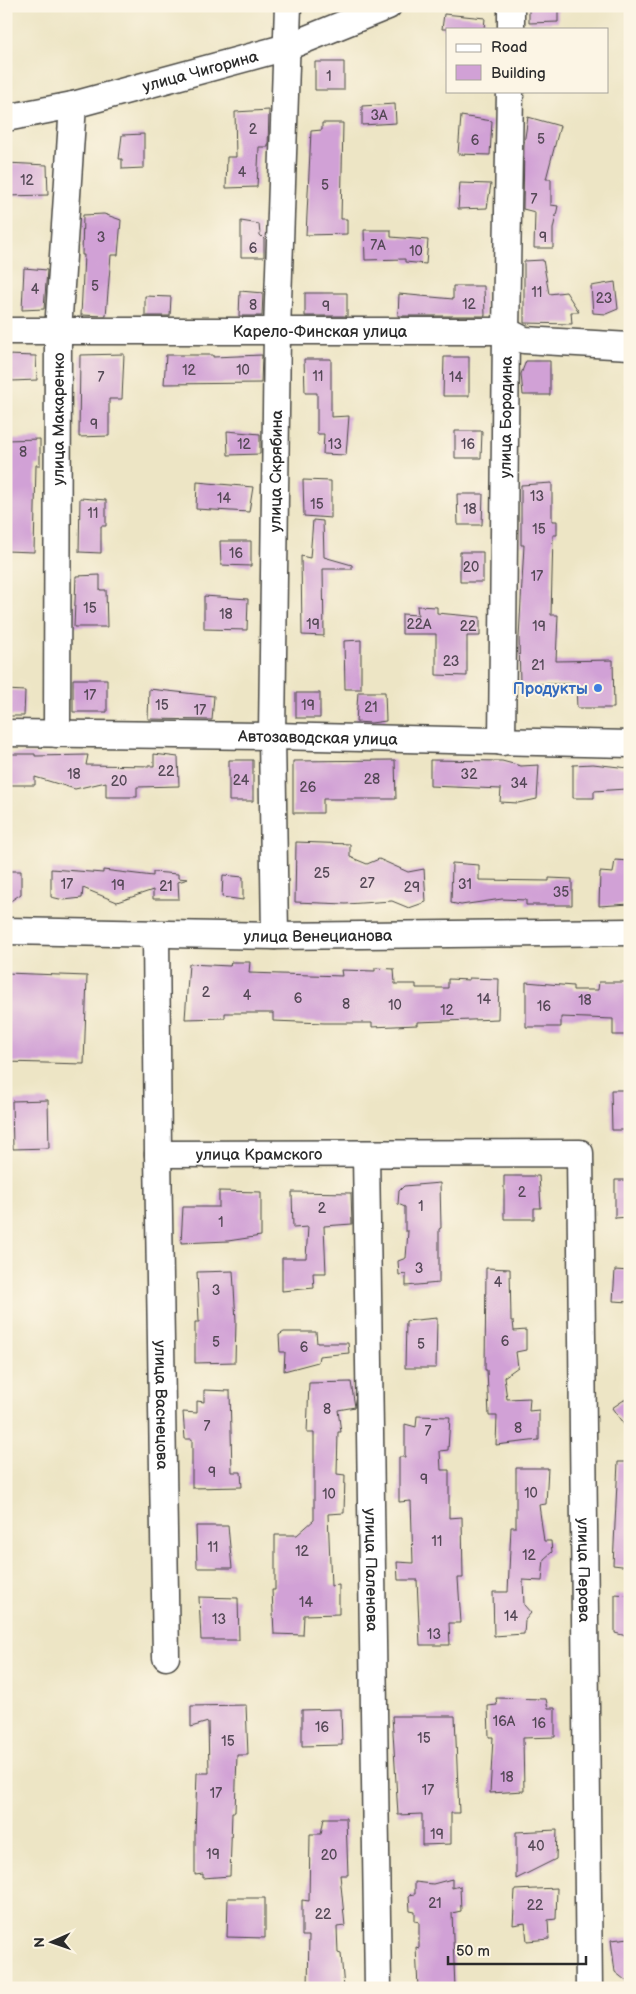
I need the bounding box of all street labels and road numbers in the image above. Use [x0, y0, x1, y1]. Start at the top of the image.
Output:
street label: улица Чигорина [141, 47, 261, 97]
street label: Карело-Финская улица [233, 323, 408, 342]
street label: улица Макаренко [50, 353, 69, 485]
street label: улица Бородина [497, 355, 517, 478]
street label: улица Скрябина [267, 409, 287, 532]
street label: Автозаводская улица [237, 728, 399, 750]
street label: улица Венецианова [243, 927, 393, 947]
street label: улица Крамского [196, 1146, 322, 1165]
street label: улица Васнецова [150, 1340, 171, 1471]
street label: улица Паленова [360, 1508, 381, 1632]
street label: улица Перова [573, 1517, 593, 1623]

